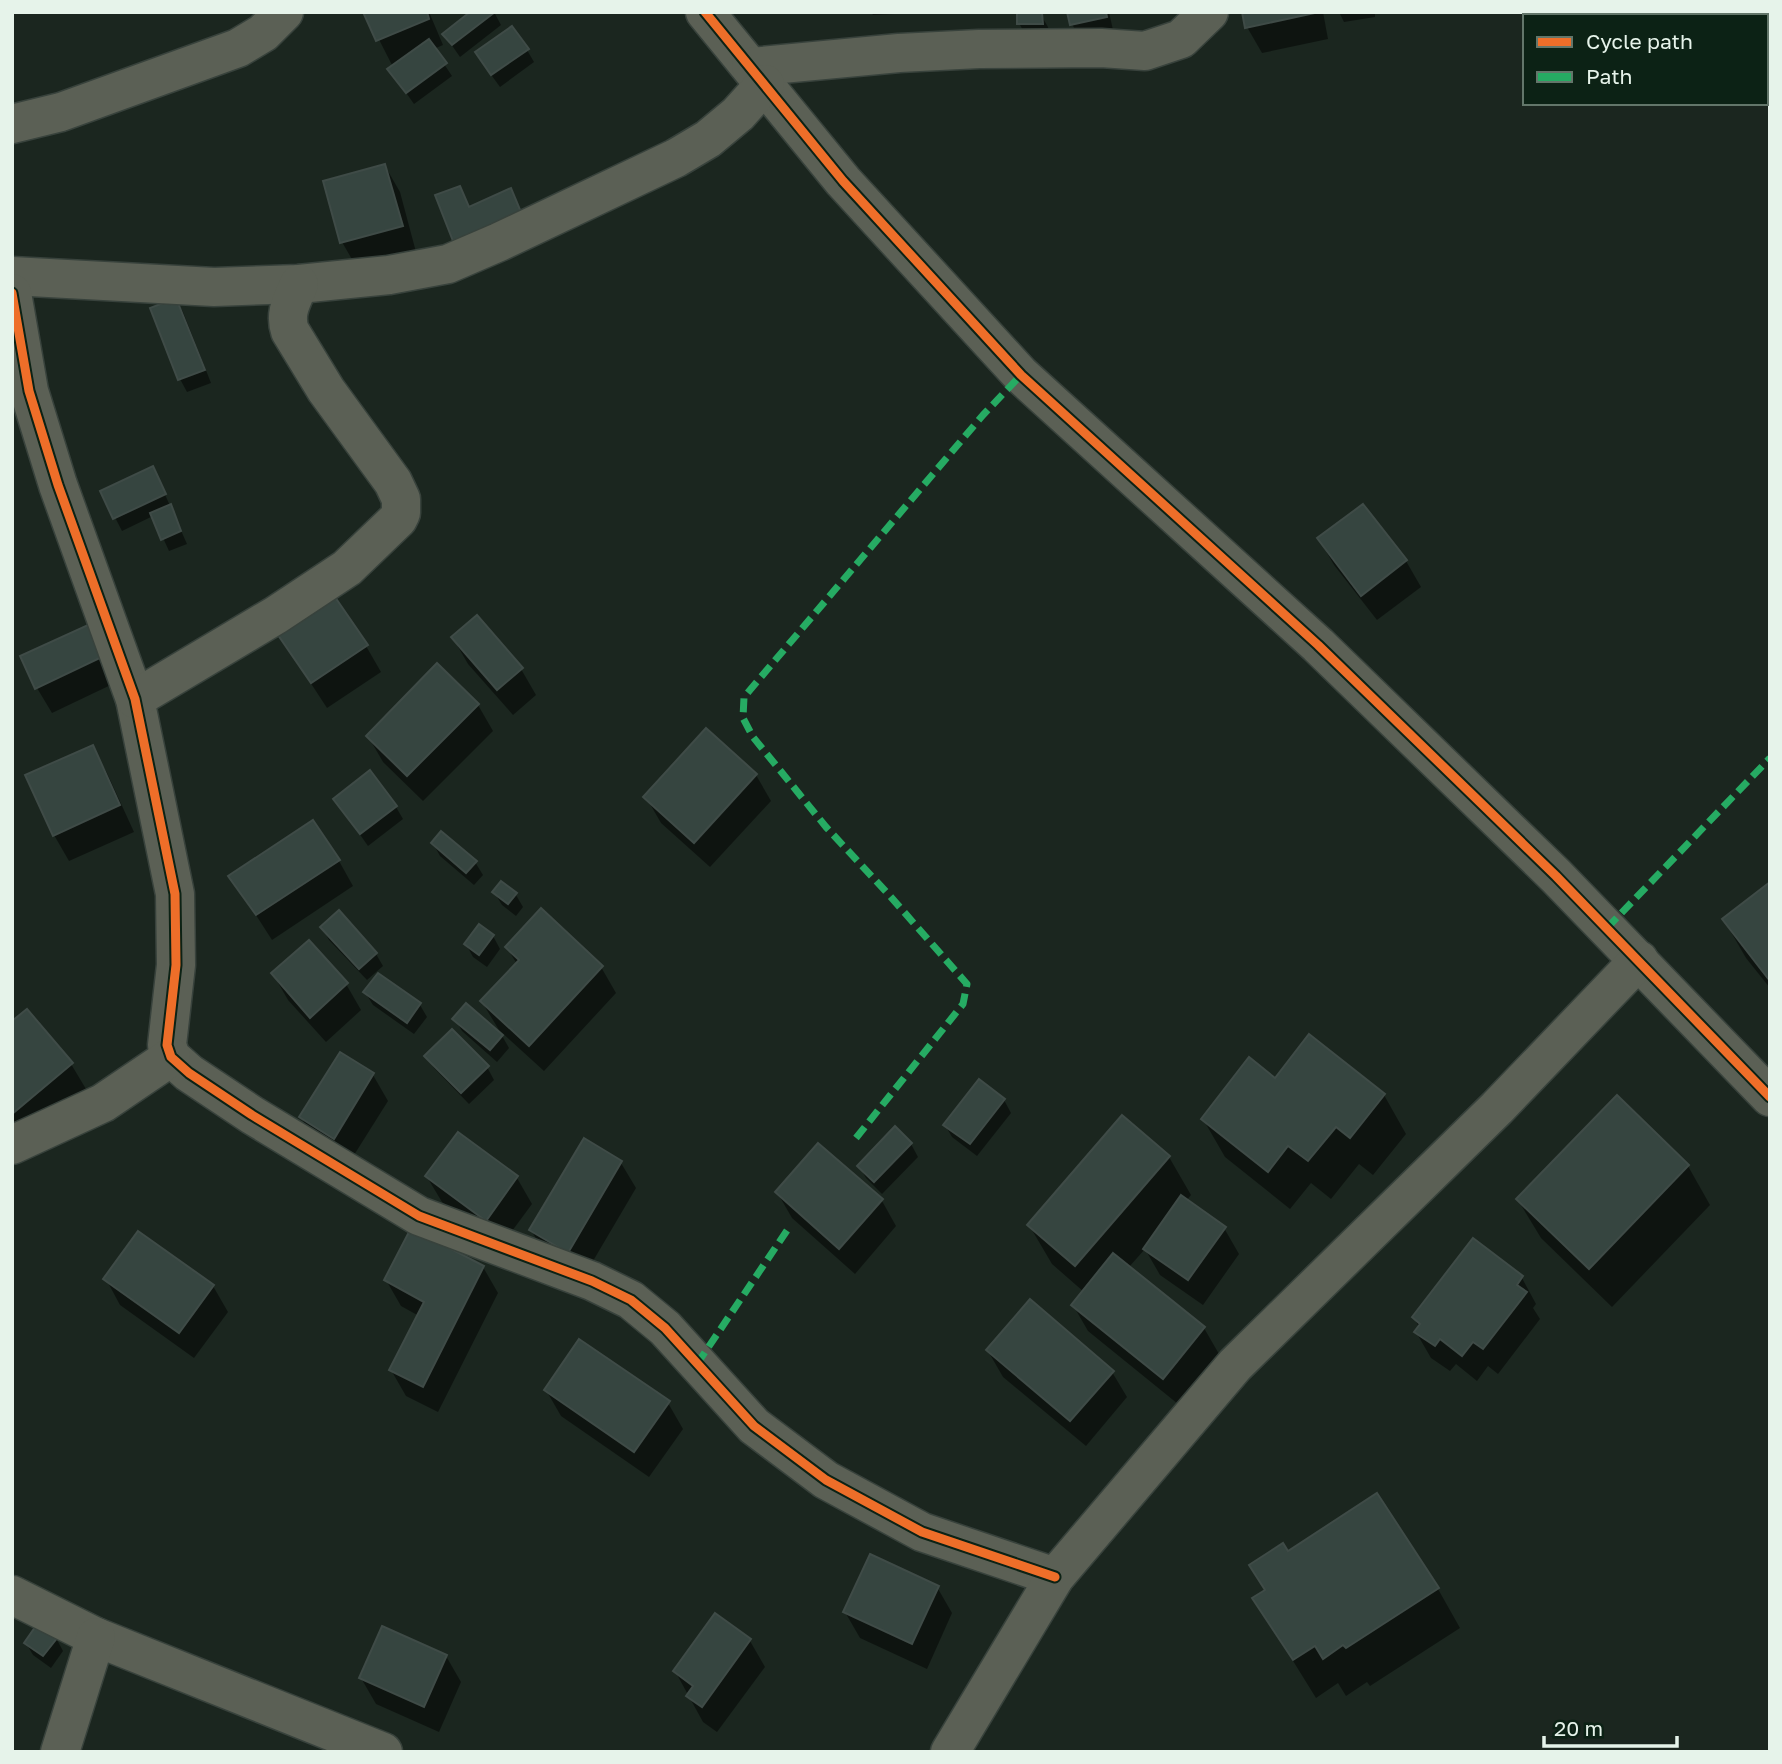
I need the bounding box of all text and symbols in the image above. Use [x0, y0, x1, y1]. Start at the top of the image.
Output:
legend [1523, 14, 1768, 105]
text: Cycle path [1586, 28, 1693, 54]
text: Path [1586, 63, 1633, 89]
scale bar [1544, 1704, 1677, 1748]
text: 20 m [1554, 1715, 1603, 1741]

